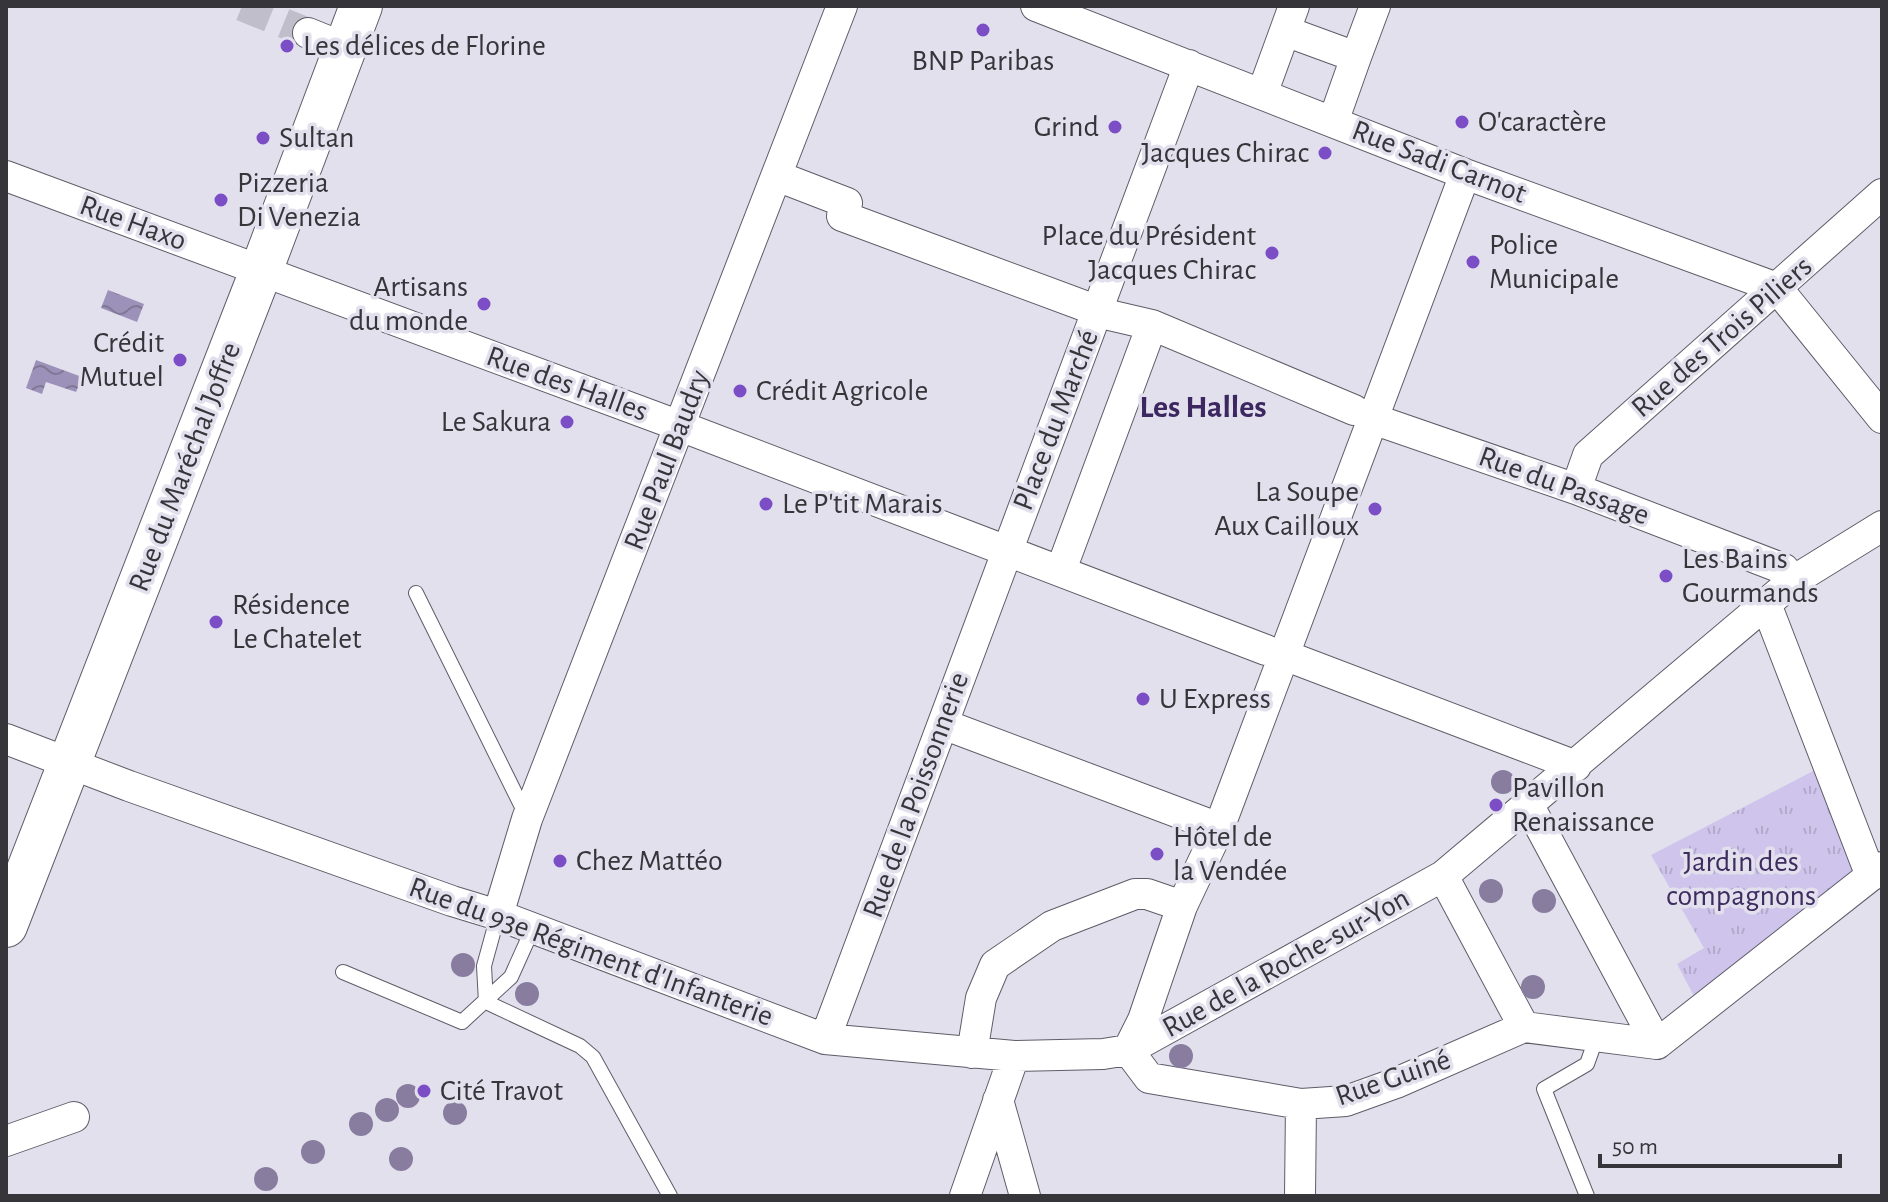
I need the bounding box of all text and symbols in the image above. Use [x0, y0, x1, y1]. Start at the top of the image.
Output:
marker: BNP Paribas [974, 21, 992, 39]
place label: Les délices de Florine [303, 31, 546, 61]
marker: Les délices de Florine [278, 37, 296, 55]
place label: BNP Paribas [912, 46, 1054, 76]
place label: O'caractère [1478, 107, 1607, 137]
place label: Grind [1034, 112, 1099, 142]
marker: O'caractère [1453, 113, 1471, 131]
street label: Rue Sadi Carnot [1348, 115, 1531, 209]
marker: Grind [1106, 118, 1124, 136]
place label: Sultan [279, 123, 354, 153]
marker: Sultan [254, 129, 272, 147]
place label: Jacques Chirac [1141, 138, 1309, 168]
marker: Jacques Chirac [1316, 144, 1334, 162]
place label: Pizzeria Di Venezia [237, 168, 361, 232]
street label: Rue Haxo [76, 190, 190, 256]
marker: Pizzeria Di Venezia [212, 191, 230, 209]
place label: Place du Président Jacques Chirac [1042, 221, 1256, 285]
place label: Police Municipale [1489, 230, 1619, 294]
marker: Place du Président Jacques Chirac [1263, 244, 1281, 262]
street label: Rue des Trois Piliers [1626, 251, 1818, 423]
marker: Police Municipale [1464, 253, 1482, 271]
place label: Artisans du monde [349, 272, 468, 336]
marker: Artisans du monde [475, 295, 493, 313]
street label: Place du Marché [1008, 326, 1104, 514]
place label: Crédit Mutuel [80, 328, 164, 392]
street label: Rue du Maréchal Joffre [124, 338, 246, 596]
street label: Rue des Halles [482, 341, 652, 427]
marker: Crédit Mutuel [171, 351, 189, 369]
street label: Rue Paul Baudry [619, 366, 715, 554]
place label: Crédit Agricole [756, 376, 928, 406]
marker: Crédit Agricole [731, 382, 749, 400]
district label: Les Halles [1139, 391, 1267, 423]
place label: Le Sakura [441, 407, 551, 437]
marker: Le Sakura [558, 413, 576, 431]
street label: Rue du Passage [1475, 441, 1653, 531]
place label: La Soupe Aux Cailloux [1214, 477, 1359, 541]
place label: Le P'tit Marais [782, 489, 943, 519]
marker: Le P'tit Marais [757, 495, 775, 513]
marker: La Soupe Aux Cailloux [1366, 500, 1384, 518]
place label: Les Bains Gourmands [1682, 544, 1819, 608]
marker: Les Bains Gourmands [1657, 567, 1675, 585]
place label: Résidence Le Chatelet [232, 590, 362, 654]
marker: Résidence Le Chatelet [207, 613, 225, 631]
street label: Rue de la Poissonnerie [858, 668, 974, 922]
place label: U Express [1159, 684, 1271, 714]
marker: U Express [1134, 690, 1152, 708]
place label: Pavillon Renaissance [1512, 773, 1655, 837]
marker: Pavillon Renaissance [1487, 796, 1505, 814]
place label: Hôtel de la Vendée [1173, 822, 1287, 886]
marker: Hôtel de la Vendée [1148, 845, 1166, 863]
place label: Chez Mattéo [576, 846, 723, 876]
park label: Jardin des compagnons [1666, 847, 1816, 911]
marker: Chez Mattéo [551, 852, 569, 870]
street label: Rue du 93e Régiment d'Infanterie [405, 872, 777, 1032]
street label: Rue de la Roche-sur-Yon [1158, 883, 1414, 1043]
street label: Rue Guiné [1332, 1044, 1454, 1112]
place label: Cité Travot [440, 1076, 563, 1106]
marker: Cité Travot [415, 1082, 433, 1100]
scale bar [1600, 1118, 1840, 1168]
text: 50 m [1612, 1135, 1658, 1159]

